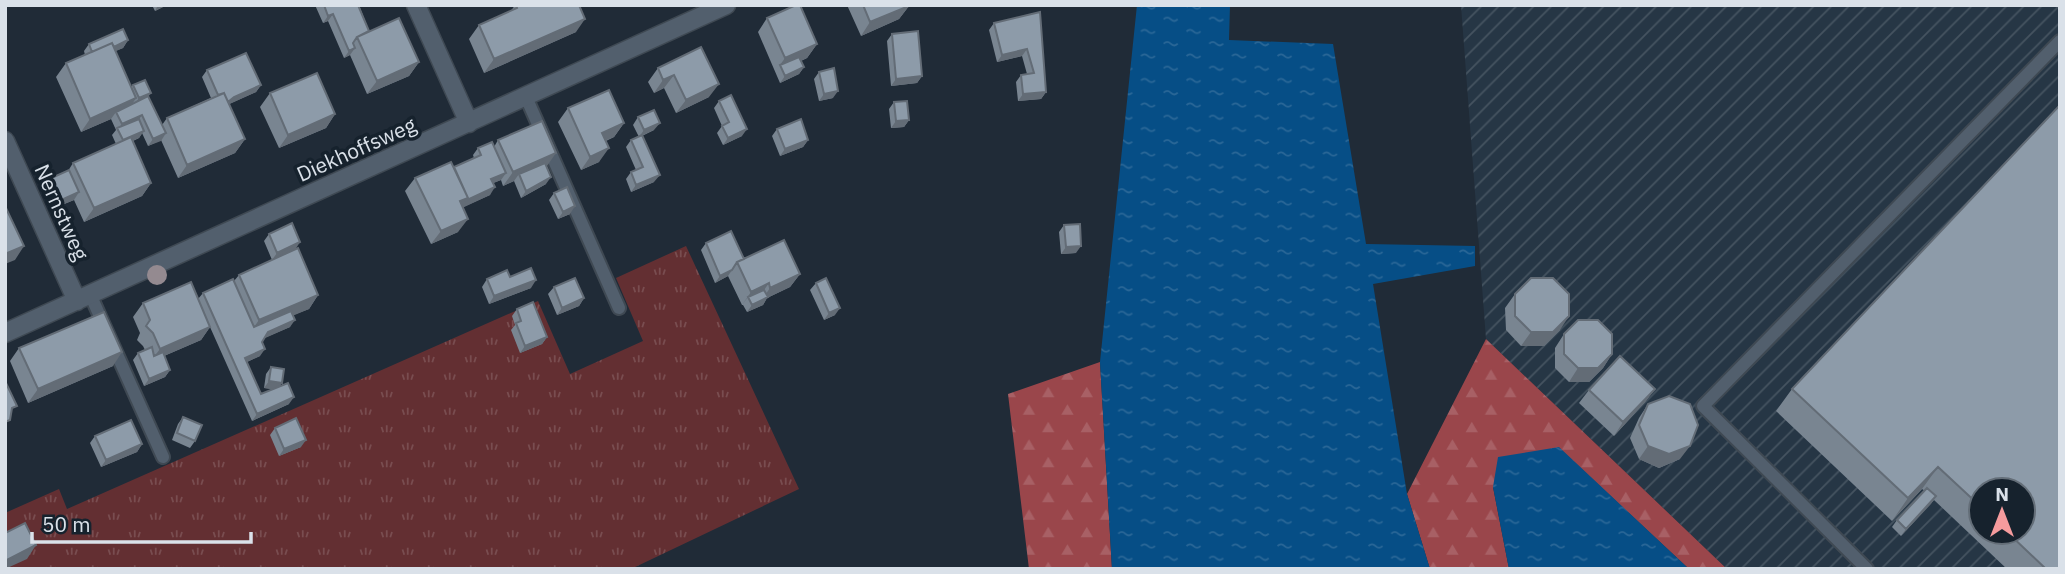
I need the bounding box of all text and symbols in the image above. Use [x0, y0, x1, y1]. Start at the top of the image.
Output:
street label: Diekhoffsweg [292, 110, 420, 188]
street label: Nernstweg [28, 160, 96, 264]
north arrow [1967, 476, 2037, 546]
text: N [1995, 482, 2009, 506]
scale bar [32, 500, 250, 544]
text: 50 m [42, 510, 91, 538]

